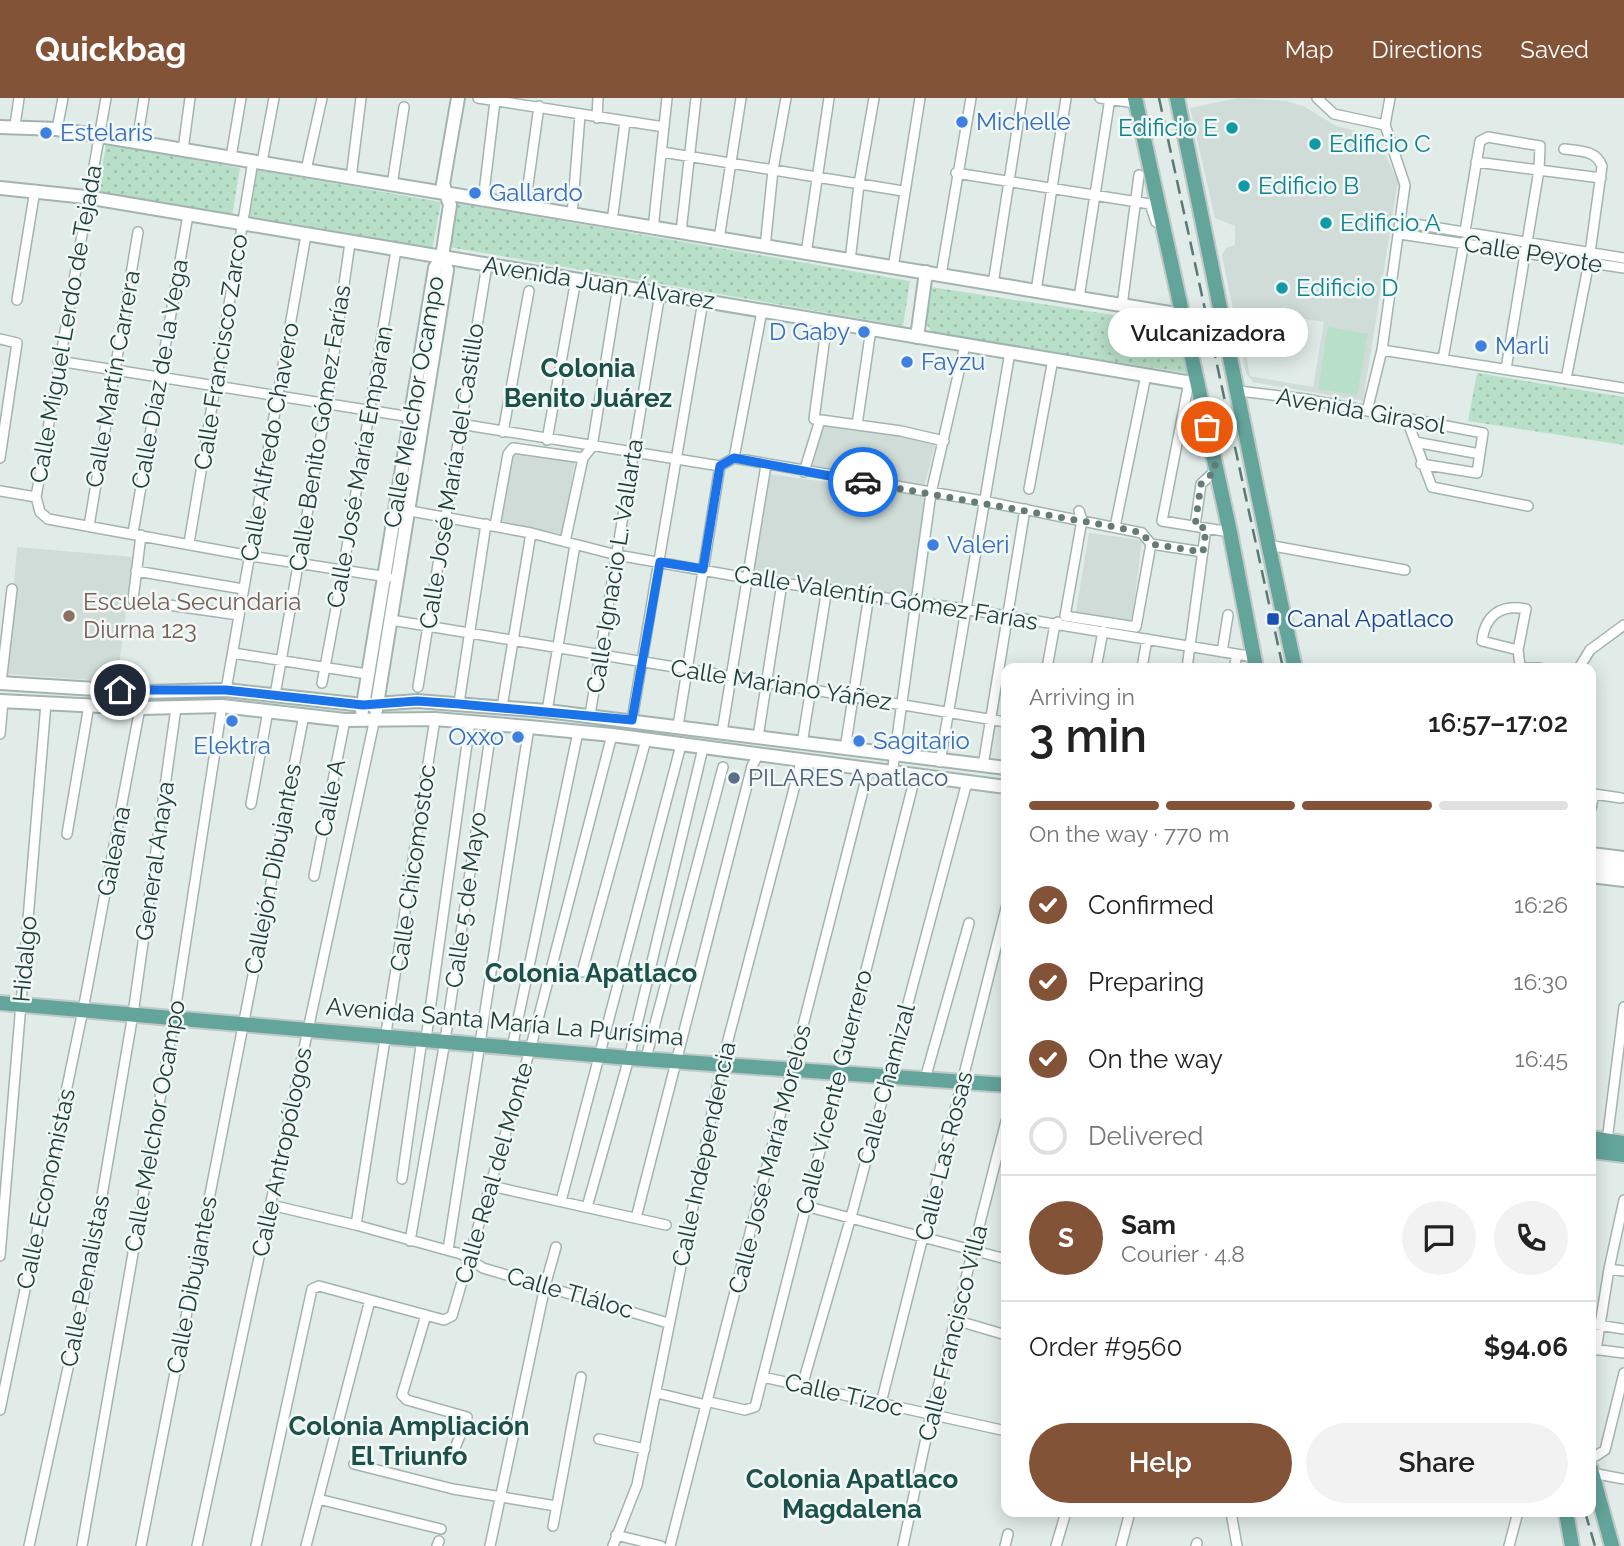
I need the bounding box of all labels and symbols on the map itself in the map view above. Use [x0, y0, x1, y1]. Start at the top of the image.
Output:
place label: Michelle [976, 107, 1071, 136]
place label: Edificio E [1118, 113, 1218, 142]
marker: Michelle [954, 114, 970, 130]
place label: Estelaris [60, 118, 153, 147]
marker: Edificio E [1224, 120, 1240, 136]
marker: Estelaris [38, 125, 54, 141]
place label: Edificio C [1329, 129, 1431, 158]
marker: Edificio C [1307, 136, 1323, 152]
street label: Calle Miguel Lerdo de Tejada [23, 163, 108, 485]
place label: Edificio B [1258, 171, 1359, 200]
place label: Gallardo [489, 178, 583, 207]
marker: Edificio B [1236, 178, 1252, 194]
marker: Gallardo [467, 185, 483, 201]
place label: Edificio A [1340, 208, 1441, 237]
marker: Edificio A [1318, 215, 1334, 231]
street label: Calle Peyote [1462, 228, 1604, 279]
street label: Calle Francisco Zarco [188, 232, 253, 472]
street label: Avenida Juan Álvarez [481, 250, 717, 315]
street label: Calle Díaz de la Vega [125, 257, 194, 491]
street label: Calle Martín Carrera [79, 268, 146, 490]
place label: Edificio D [1296, 273, 1398, 302]
street label: Calle Melchor Ocampo [377, 274, 450, 530]
marker: Edificio D [1274, 280, 1290, 296]
street label: Calle Benito Gómez Farías [283, 283, 356, 573]
callout: Vulcanizadora [1107, 308, 1307, 357]
place label: D Gaby [769, 317, 850, 346]
street label: Calle Alfredo Chavero [234, 320, 305, 564]
street label: Calle José María del Castillo [413, 321, 490, 631]
street label: Calle José María Emparan [320, 323, 399, 610]
marker: D Gaby [856, 324, 872, 340]
place label: Marli [1495, 331, 1549, 360]
marker: Marli [1473, 338, 1489, 354]
place label: Fayzu [921, 347, 985, 376]
district label: Colonia Benito Juárez [504, 353, 672, 413]
marker: Fayzu [899, 354, 915, 370]
street label: Avenida Girasol [1274, 381, 1449, 440]
pin [1177, 397, 1237, 457]
street label: Calle Ignacio L. Vallarta [580, 437, 649, 695]
courier [828, 447, 898, 517]
place label: Valeri [947, 530, 1009, 559]
marker: Valeri [925, 537, 941, 553]
street label: Calle Valentín Gómez Farías [732, 559, 1040, 636]
place label: Escuela Secundaria Diurna 123 [83, 587, 301, 644]
place label: Canal Apatlaco [1287, 604, 1454, 633]
marker: Escuela Secundaria Diurna 123 [61, 608, 77, 624]
marker: Canal Apatlaco [1265, 611, 1281, 627]
street label: Calle Mariano Yáñez [669, 653, 894, 716]
pin [90, 660, 150, 720]
marker: Elektra [224, 713, 240, 729]
place label: Oxxo [448, 722, 504, 751]
place label: Sagitario [873, 726, 970, 755]
marker: Oxxo [510, 729, 526, 745]
place label: Elektra [193, 731, 271, 760]
marker: Sagitario [851, 733, 867, 749]
street label: Calle A [308, 757, 351, 839]
street label: Callejón Dibujantes [238, 761, 307, 977]
street label: Calle Chicomostoc [384, 762, 441, 973]
place label: PILARES Apatlaco [748, 763, 948, 792]
marker: PILARES Apatlaco [726, 770, 742, 786]
street label: General Anaya [129, 779, 180, 943]
street label: Galeana [91, 803, 136, 898]
street label: Calle 5 de Mayo [439, 810, 492, 990]
street label: Hidalgo [6, 915, 43, 1003]
district label: Colonia Apatlaco [485, 958, 697, 988]
street label: Calle Vicente Guerrero [789, 967, 878, 1217]
street label: Avenida Santa María La Purísima [325, 991, 685, 1052]
street label: Calle Melchor Ocampo [118, 998, 191, 1254]
street label: Calle Chamizal [850, 1000, 921, 1167]
street label: Calle José María Morelos [722, 1021, 817, 1296]
street label: Calle Independencia [666, 1039, 742, 1269]
street label: Calle Antropólogos [245, 1045, 318, 1259]
street label: Calle Real del Monte [448, 1059, 539, 1287]
street label: Calle Las Rosas [908, 1068, 979, 1244]
street label: Calle Economistas [10, 1086, 81, 1292]
street label: Calle Penalistas [54, 1192, 115, 1369]
street label: Calle Dibujantes [160, 1194, 223, 1376]
street label: Calle Francisco Villa [912, 1222, 993, 1444]
street label: Calle Tláloc [503, 1261, 637, 1324]
street label: Calle Tízoc [782, 1367, 906, 1422]
district label: Colonia Ampliación El Triunfo [289, 1411, 529, 1471]
district label: Colonia Apatlaco Magdalena [746, 1464, 958, 1524]

